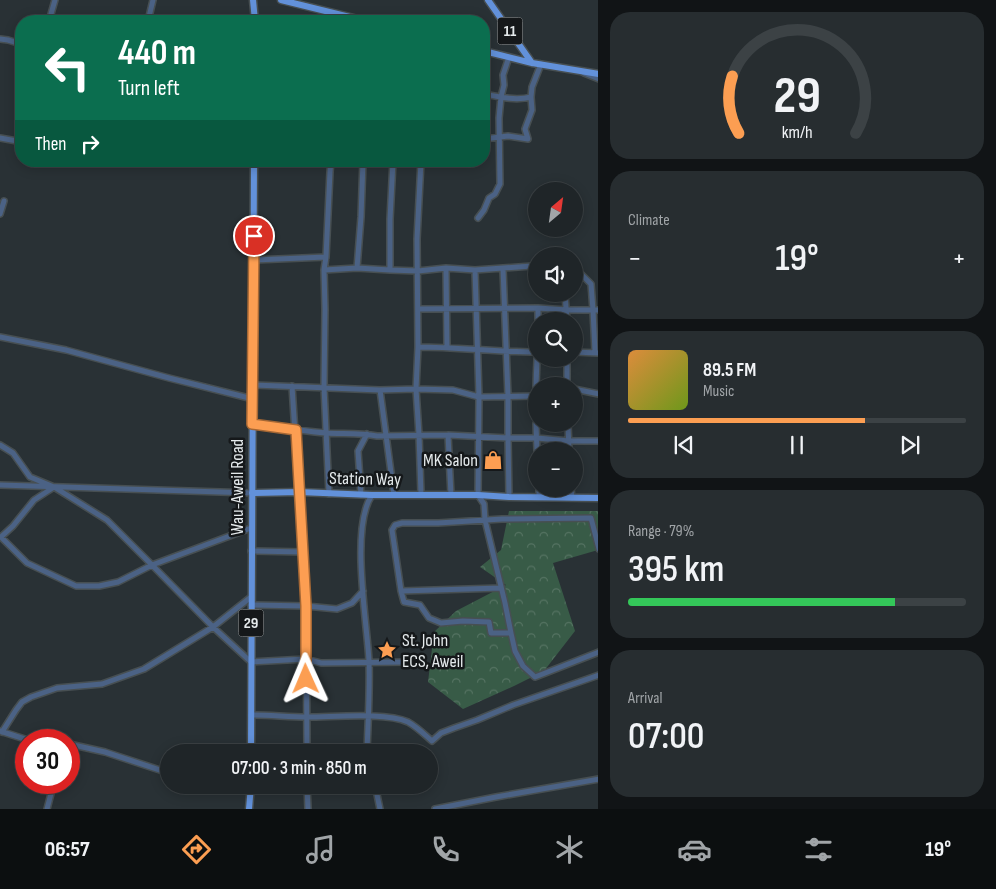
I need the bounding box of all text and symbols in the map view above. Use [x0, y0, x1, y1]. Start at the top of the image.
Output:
road number: 11 [498, 18, 522, 44]
text: 440 m [118, 32, 196, 75]
icon: left [35, 35, 100, 100]
text: 29 [773, 65, 821, 128]
text: Turn left [118, 75, 180, 102]
text: km/h [782, 122, 812, 143]
icon: right [76, 130, 104, 158]
text: Then [35, 133, 66, 156]
north arrow [528, 182, 582, 238]
map controls [528, 182, 583, 497]
text: Climate [628, 211, 670, 230]
pin [233, 215, 275, 257]
icon: arrive [240, 222, 268, 250]
text: 19° [775, 236, 819, 281]
text: − [628, 242, 642, 275]
text: + [952, 242, 966, 275]
button: sound [528, 247, 583, 302]
button: search [528, 312, 583, 367]
text: 89.5 FM [703, 359, 756, 382]
button: + [528, 377, 583, 432]
text: Music [703, 382, 734, 401]
icon: previous [670, 431, 698, 459]
icon: pause [783, 431, 811, 459]
icon: next [896, 431, 924, 459]
street label: Wau-Aweil Road [227, 439, 248, 535]
button: − [528, 442, 583, 497]
shop icon: MK Salon [482, 449, 504, 471]
place label: MK Salon [423, 450, 478, 471]
street label: Station Way [329, 468, 401, 490]
text: Range · 79% [628, 522, 694, 541]
text: 395 km [628, 547, 724, 592]
road number: 29 [238, 610, 264, 636]
place label: St. John ECS, Aweil [402, 630, 463, 672]
place icon: St. John ECS, Aweil [376, 639, 398, 661]
position arrow [279, 652, 331, 704]
text: Arrival [628, 689, 662, 708]
text: 07:00 [628, 714, 704, 759]
speed limit sign: 30 [15, 729, 80, 794]
text: 07:00 · 3 min · 850 m [231, 757, 367, 780]
icon: directions [179, 832, 214, 867]
icon: music [303, 832, 338, 867]
icon: phone [428, 832, 463, 867]
icon: climate [552, 832, 587, 867]
icon: car [677, 832, 712, 867]
icon: filters [801, 832, 836, 867]
text: 06:57 [45, 836, 90, 863]
text: 19° [925, 836, 951, 863]

